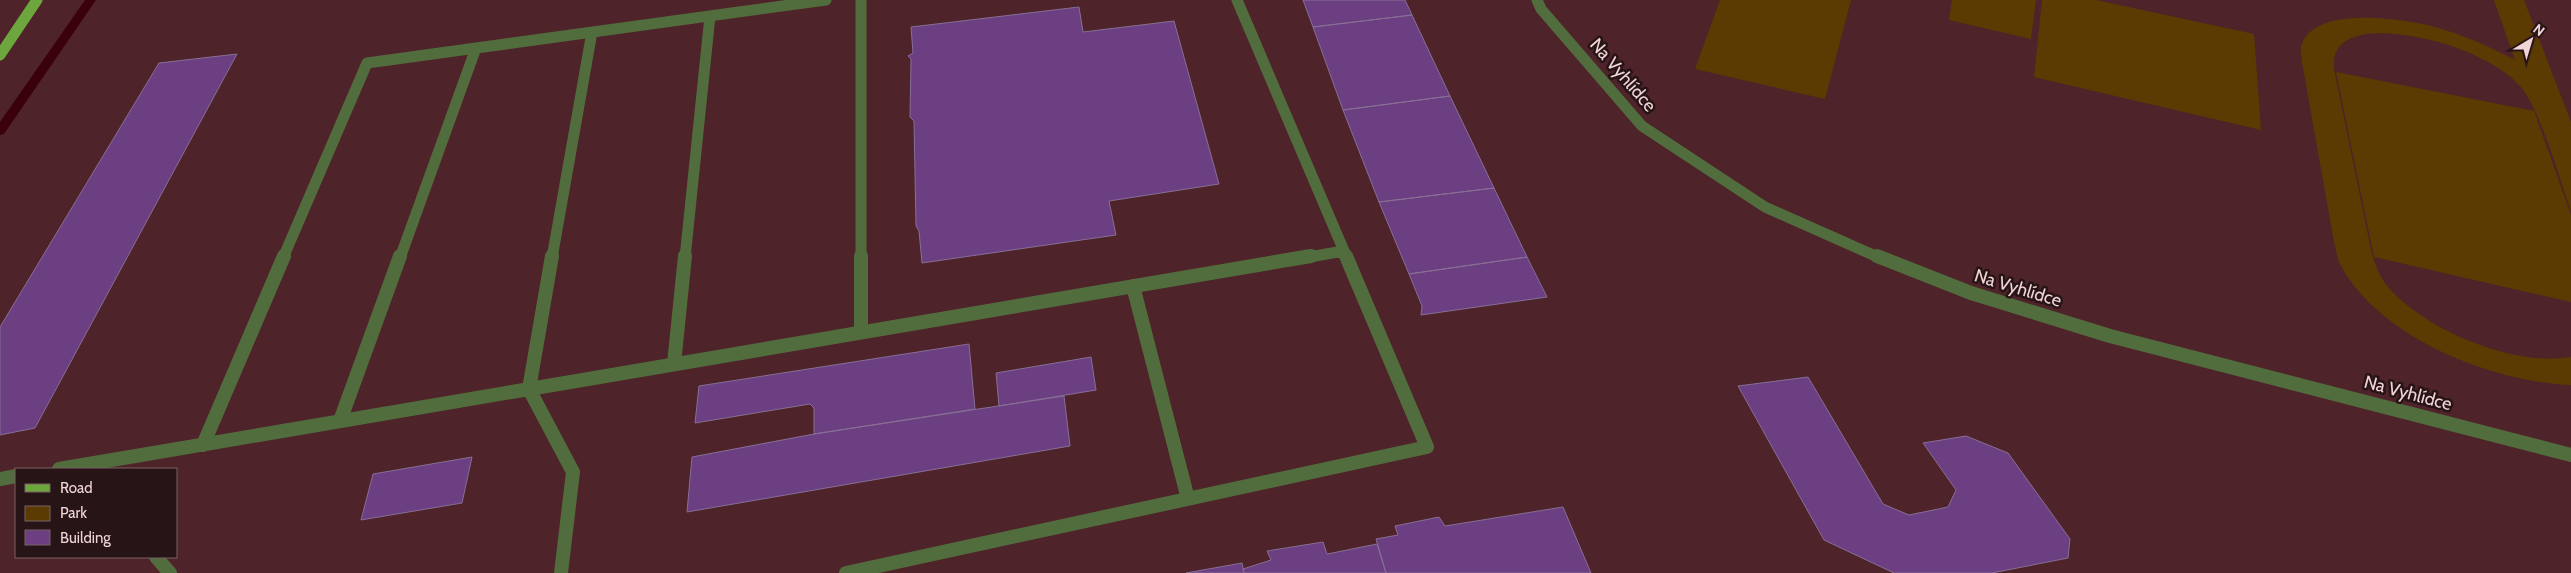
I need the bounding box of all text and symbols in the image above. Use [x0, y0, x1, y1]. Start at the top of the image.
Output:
north arrow [2506, 15, 2556, 65]
text: N [2530, 20, 2548, 40]
street label: Na Vyhlídce [1585, 34, 1661, 116]
street label: Na Vyhlídce [1972, 264, 2064, 312]
street label: Na Vyhlídce [2362, 371, 2454, 415]
legend [15, 468, 178, 558]
text: Road [60, 479, 93, 497]
text: Park [60, 504, 87, 522]
text: Building [60, 529, 111, 547]

